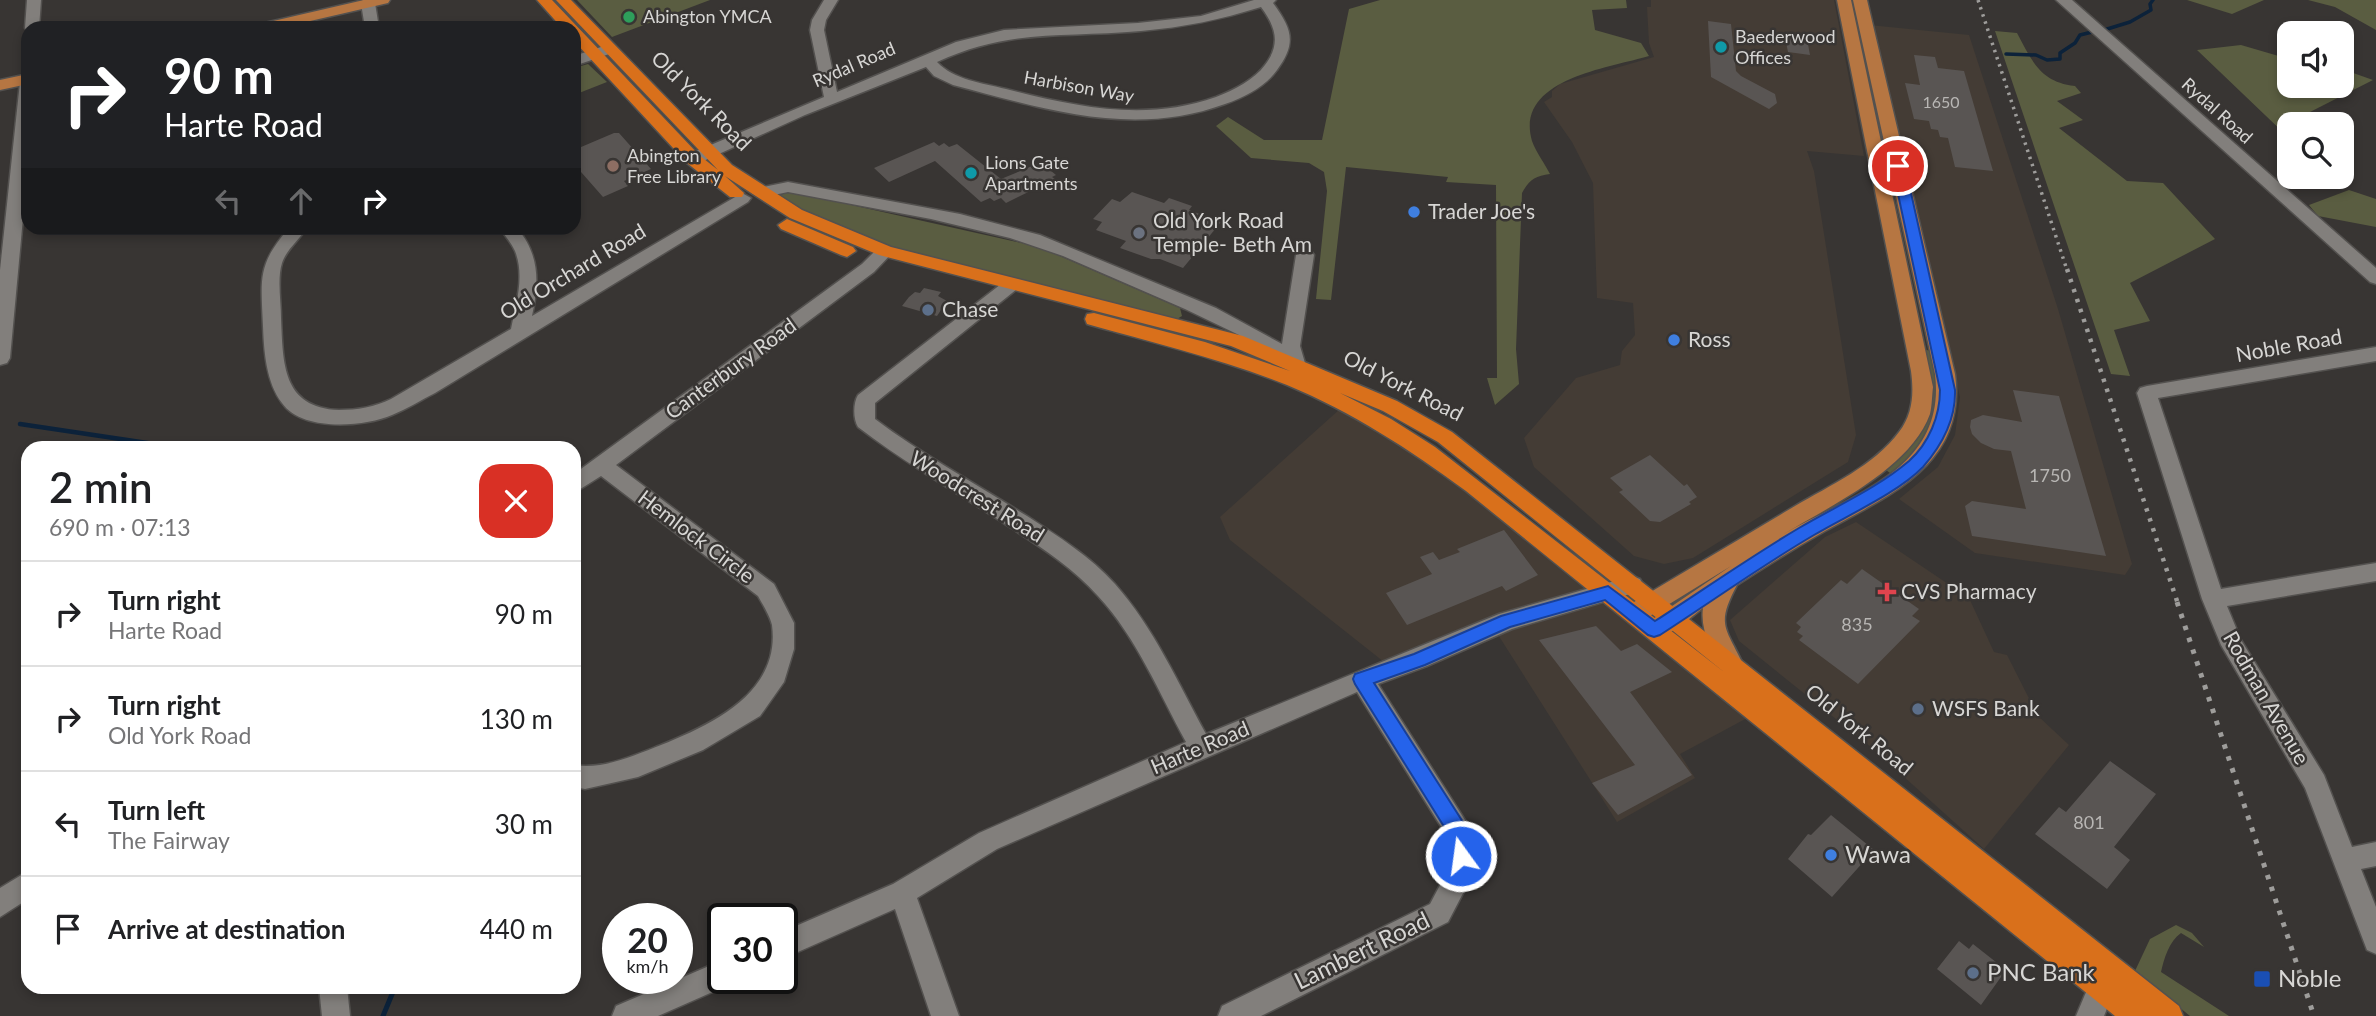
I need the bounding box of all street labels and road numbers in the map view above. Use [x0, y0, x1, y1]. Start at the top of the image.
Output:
street label: Rydal Road [809, 37, 898, 91]
street label: Old York Road [647, 45, 757, 155]
street label: Harbison Way [1022, 66, 1137, 107]
street label: Rydal Road [2178, 73, 2258, 148]
street label: Old Orchard Road [495, 217, 650, 324]
street label: Canterbury Road [660, 312, 800, 424]
street label: Noble Road [2234, 323, 2344, 366]
street label: Old York Road [1340, 344, 1468, 426]
street label: Woodcrest Road [906, 445, 1049, 547]
street label: Hemlock Circle [634, 484, 760, 588]
street label: Rodman Avenue [2219, 626, 2316, 768]
street label: Old York Road [1801, 678, 1919, 780]
street label: Harte Road [1147, 715, 1252, 779]
street label: Lambert Road [1289, 904, 1434, 995]

